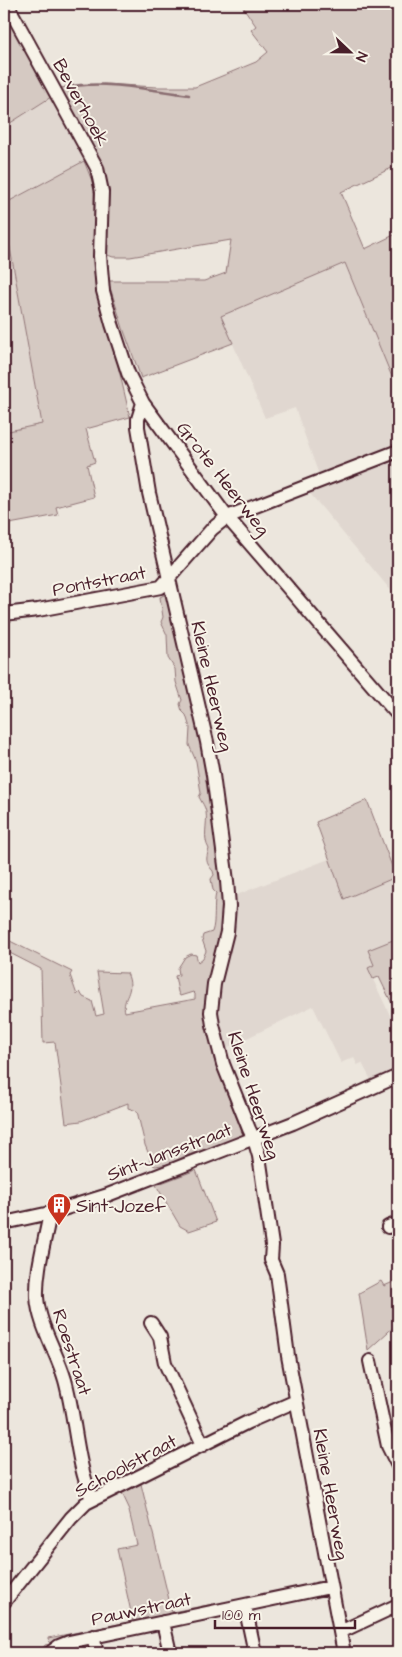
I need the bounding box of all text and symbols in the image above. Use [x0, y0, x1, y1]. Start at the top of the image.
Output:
north arrow [324, 28, 374, 78]
text: N [350, 49, 372, 65]
street label: Beverhoek [46, 54, 116, 152]
street label: Grote Heerweg [169, 416, 276, 542]
street label: Pontstraat [50, 559, 149, 604]
street label: Kleine Heerweg [182, 618, 240, 755]
street label: Kleine Heerweg [219, 1028, 287, 1163]
street label: Sint-Jansstraat [103, 1116, 236, 1189]
building icon: Sint-Jozef [46, 1192, 72, 1226]
place label: Sint-Jozef [76, 1193, 167, 1220]
street label: Roestraat [45, 1306, 98, 1399]
street label: Kleine Heerweg [305, 1426, 355, 1562]
street label: Schoolstraat [70, 1428, 182, 1505]
street label: Pauwstraat [89, 1586, 194, 1633]
scale bar [215, 1597, 354, 1629]
text: 100 m [222, 1605, 261, 1626]

